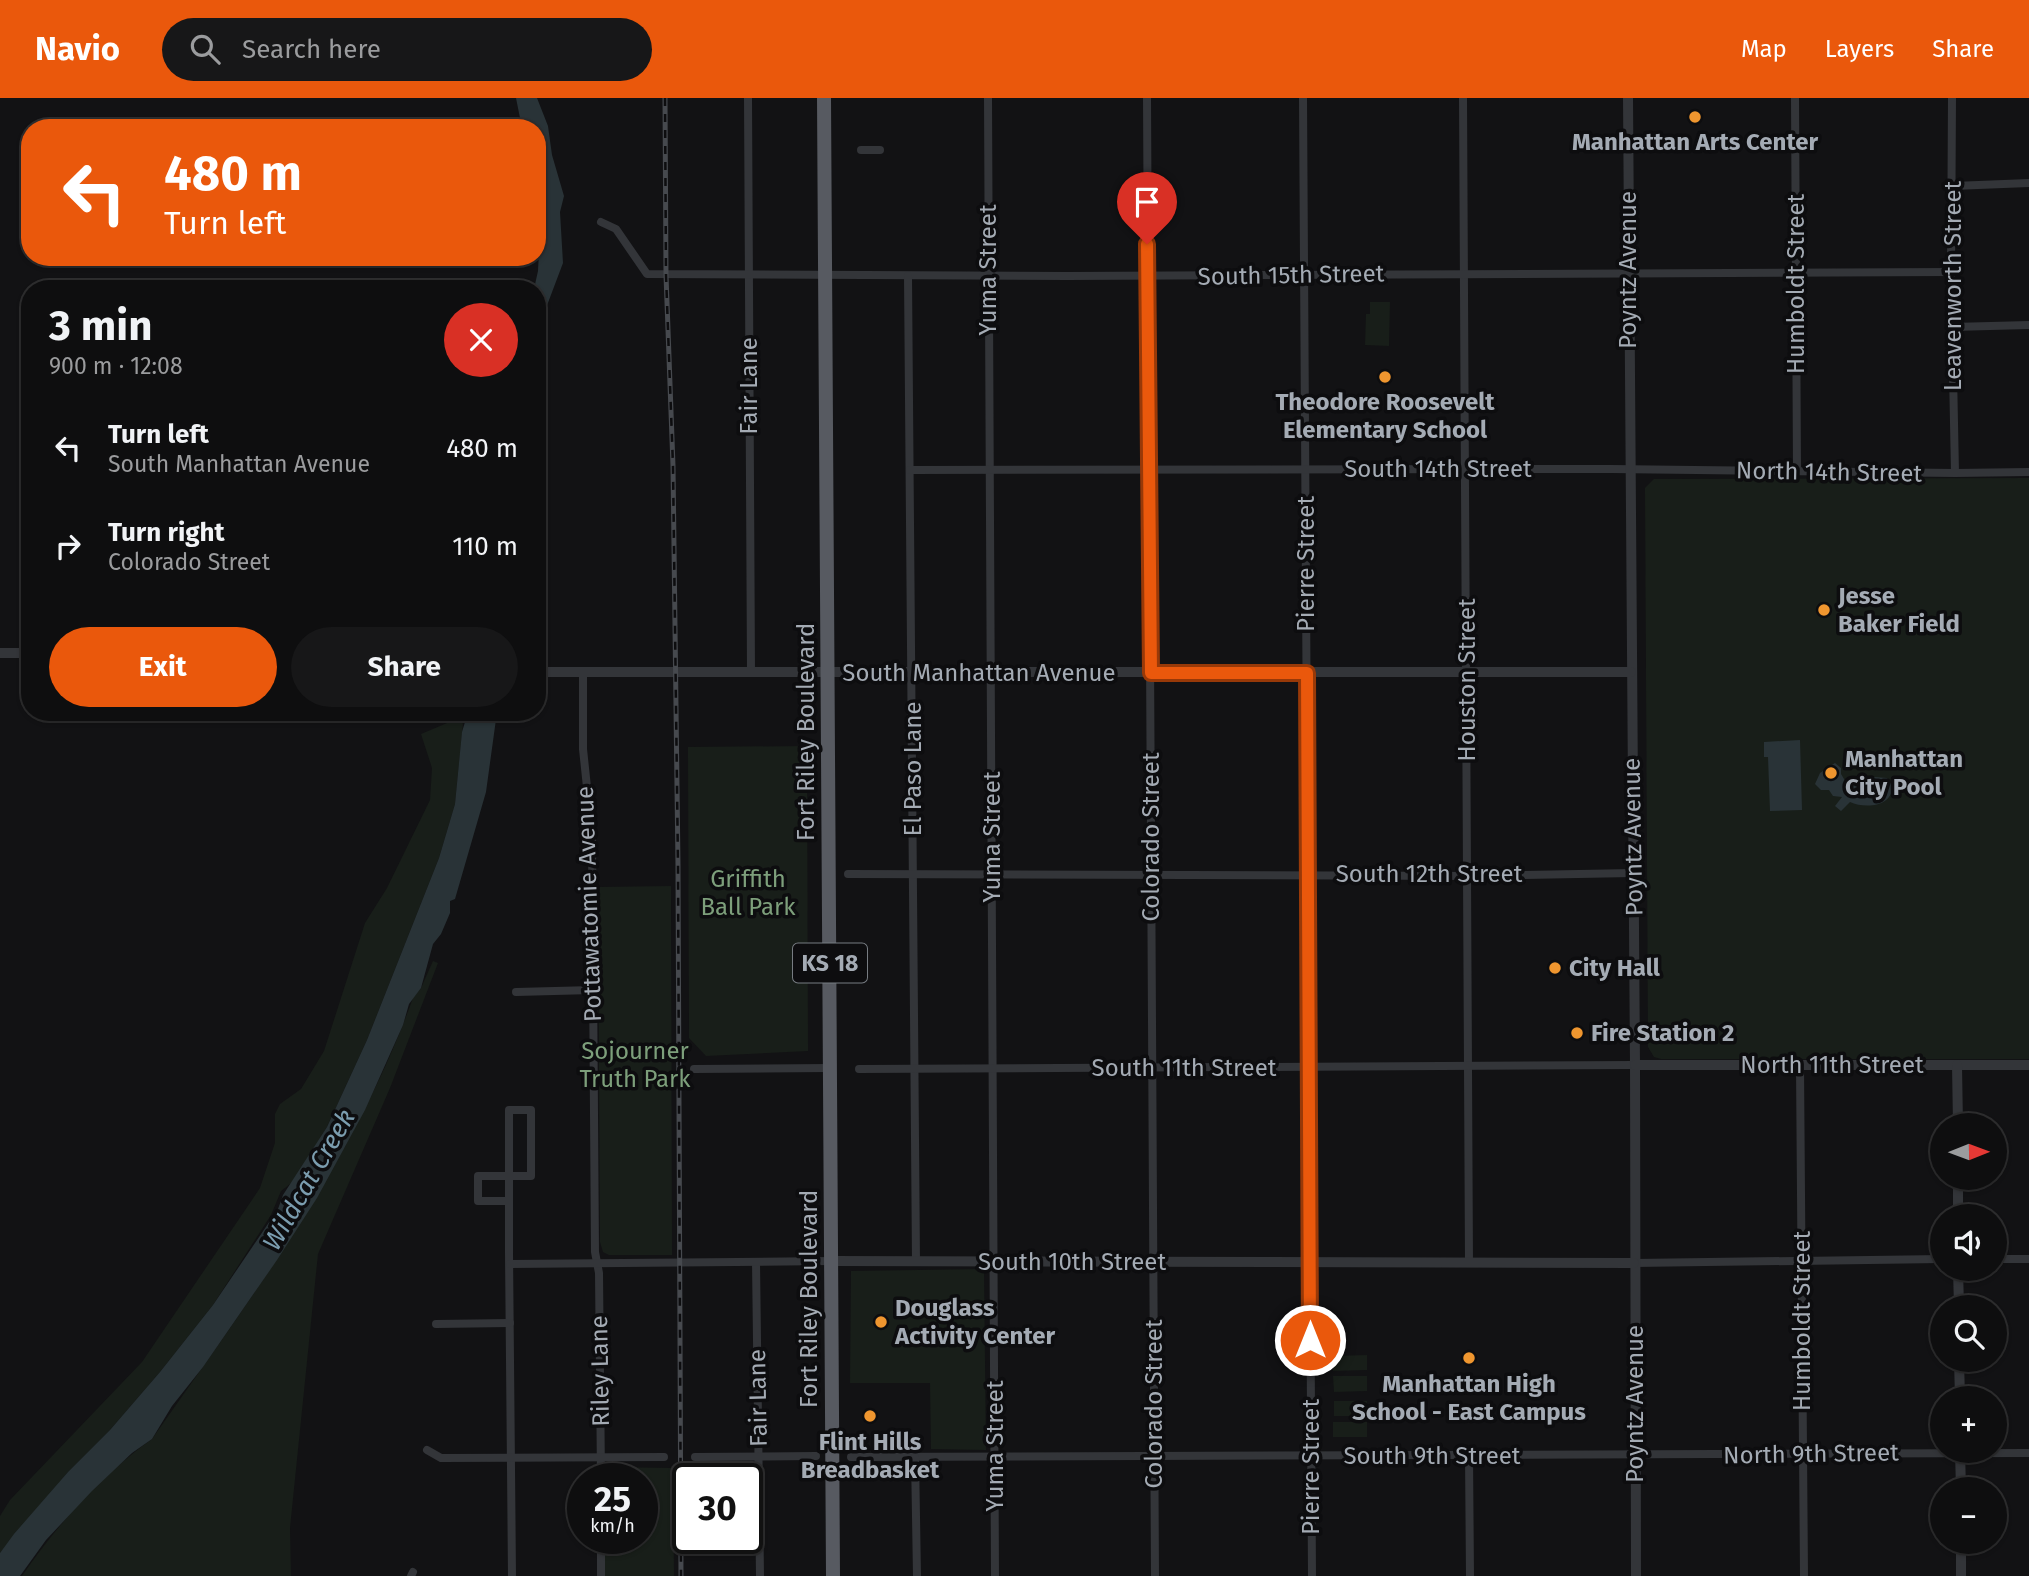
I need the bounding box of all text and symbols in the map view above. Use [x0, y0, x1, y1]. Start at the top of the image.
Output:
search box [162, 18, 652, 81]
text: Navio [35, 29, 120, 69]
icon: search [186, 30, 224, 68]
text: Search here [242, 34, 381, 65]
text: Map [1741, 35, 1787, 63]
text: Layers [1825, 35, 1894, 63]
text: Share [1932, 35, 1994, 63]
marker: Manhattan Arts Center [1687, 109, 1703, 125]
place label: Manhattan Arts Center [1572, 128, 1818, 156]
text: 480 m [164, 144, 302, 203]
icon: left [49, 147, 140, 238]
pin [1117, 172, 1177, 244]
street label: Leavenworth Street [1939, 180, 1967, 391]
icon: arrive [1128, 183, 1166, 221]
street label: Poyntz Avenue [1614, 191, 1642, 349]
street label: Humboldt Street [1782, 193, 1810, 374]
text: Turn left [164, 204, 286, 242]
street label: Yuma Street [974, 204, 1002, 336]
street label: South 15th Street [1197, 259, 1385, 291]
text: 3 min [49, 301, 152, 351]
button: close [444, 303, 518, 377]
street label: Fair Lane [735, 337, 763, 435]
text: 900 m · 12:08 [49, 352, 183, 380]
marker: Theodore Roosevelt Elementary School [1377, 369, 1393, 385]
place label: Theodore Roosevelt Elementary School [1275, 388, 1495, 444]
text: Turn left [108, 419, 209, 450]
icon: left [49, 429, 87, 467]
text: 480 m [446, 433, 518, 464]
text: South Manhattan Avenue [108, 450, 370, 478]
street label: South 14th Street [1344, 455, 1532, 483]
street label: North 14th Street [1736, 456, 1923, 488]
street label: Pierre Street [1292, 496, 1320, 632]
text: Turn right [108, 517, 225, 548]
icon: right [49, 527, 87, 565]
text: 110 m [452, 531, 518, 562]
text: Colorado Street [108, 548, 270, 576]
place label: Jesse Baker Field [1837, 582, 1960, 638]
street label: Houston Street [1453, 598, 1481, 762]
marker: Jesse Baker Field [1816, 602, 1832, 618]
street label: Fort Riley Boulevard [792, 623, 820, 841]
button: Exit [49, 627, 277, 707]
button: Share [291, 627, 518, 707]
street label: South Manhattan Avenue [842, 659, 1116, 687]
street label: El Paso Lane [899, 702, 927, 837]
place label: Manhattan City Pool [1845, 745, 1963, 801]
street label: Colorado Street [1137, 752, 1165, 922]
street label: Poyntz Avenue [1618, 758, 1648, 916]
marker: Manhattan City Pool [1823, 765, 1839, 781]
street label: Yuma Street [978, 771, 1006, 903]
street label: Pottawatomie Avenue [571, 786, 607, 1022]
street label: South 12th Street [1336, 860, 1523, 888]
park label: Griffith Ball Park [700, 865, 796, 921]
road number: KS 18 [793, 944, 867, 982]
place label: City Hall [1569, 954, 1661, 982]
marker: City Hall [1547, 960, 1563, 976]
place label: Fire Station 2 [1591, 1019, 1734, 1047]
marker: Fire Station 2 [1569, 1025, 1585, 1041]
park label: Sojourner Truth Park [579, 1037, 691, 1093]
street label: North 11th Street [1740, 1051, 1924, 1079]
street label: South 11th Street [1092, 1054, 1277, 1082]
water label: Wildcat Creek [256, 1104, 362, 1256]
north arrow [1930, 1113, 2007, 1190]
map controls [1930, 1113, 2007, 1554]
street label: Fort Riley Boulevard [795, 1190, 823, 1408]
button: sound [1930, 1204, 2007, 1281]
street label: Humboldt Street [1788, 1230, 1816, 1411]
street label: South 10th Street [978, 1248, 1166, 1276]
place label: Douglass Activity Center [894, 1294, 1056, 1350]
button: search [1930, 1295, 2007, 1372]
position arrow [1273, 1303, 1347, 1377]
marker: Douglass Activity Center [873, 1314, 889, 1330]
street label: Riley Lane [585, 1315, 615, 1427]
street label: Colorado Street [1140, 1319, 1168, 1489]
street label: Poyntz Avenue [1621, 1325, 1649, 1483]
street label: Fair Lane [743, 1349, 773, 1447]
marker: Manhattan High School - East Campus [1461, 1350, 1477, 1366]
place label: Manhattan High School - East Campus [1352, 1370, 1586, 1426]
street label: Yuma Street [981, 1380, 1009, 1512]
button: + [1930, 1386, 2007, 1463]
street label: Pierre Street [1297, 1399, 1325, 1535]
marker: Flint Hills Breadbasket [862, 1408, 878, 1424]
place label: Flint Hills Breadbasket [801, 1428, 940, 1484]
street label: North 9th Street [1723, 1438, 1899, 1470]
street label: South 9th Street [1344, 1442, 1521, 1470]
speed limit sign: 30 [672, 1463, 763, 1554]
button: − [1930, 1477, 2007, 1554]
text: 25 [594, 1478, 631, 1520]
text: km/h [590, 1515, 635, 1537]

